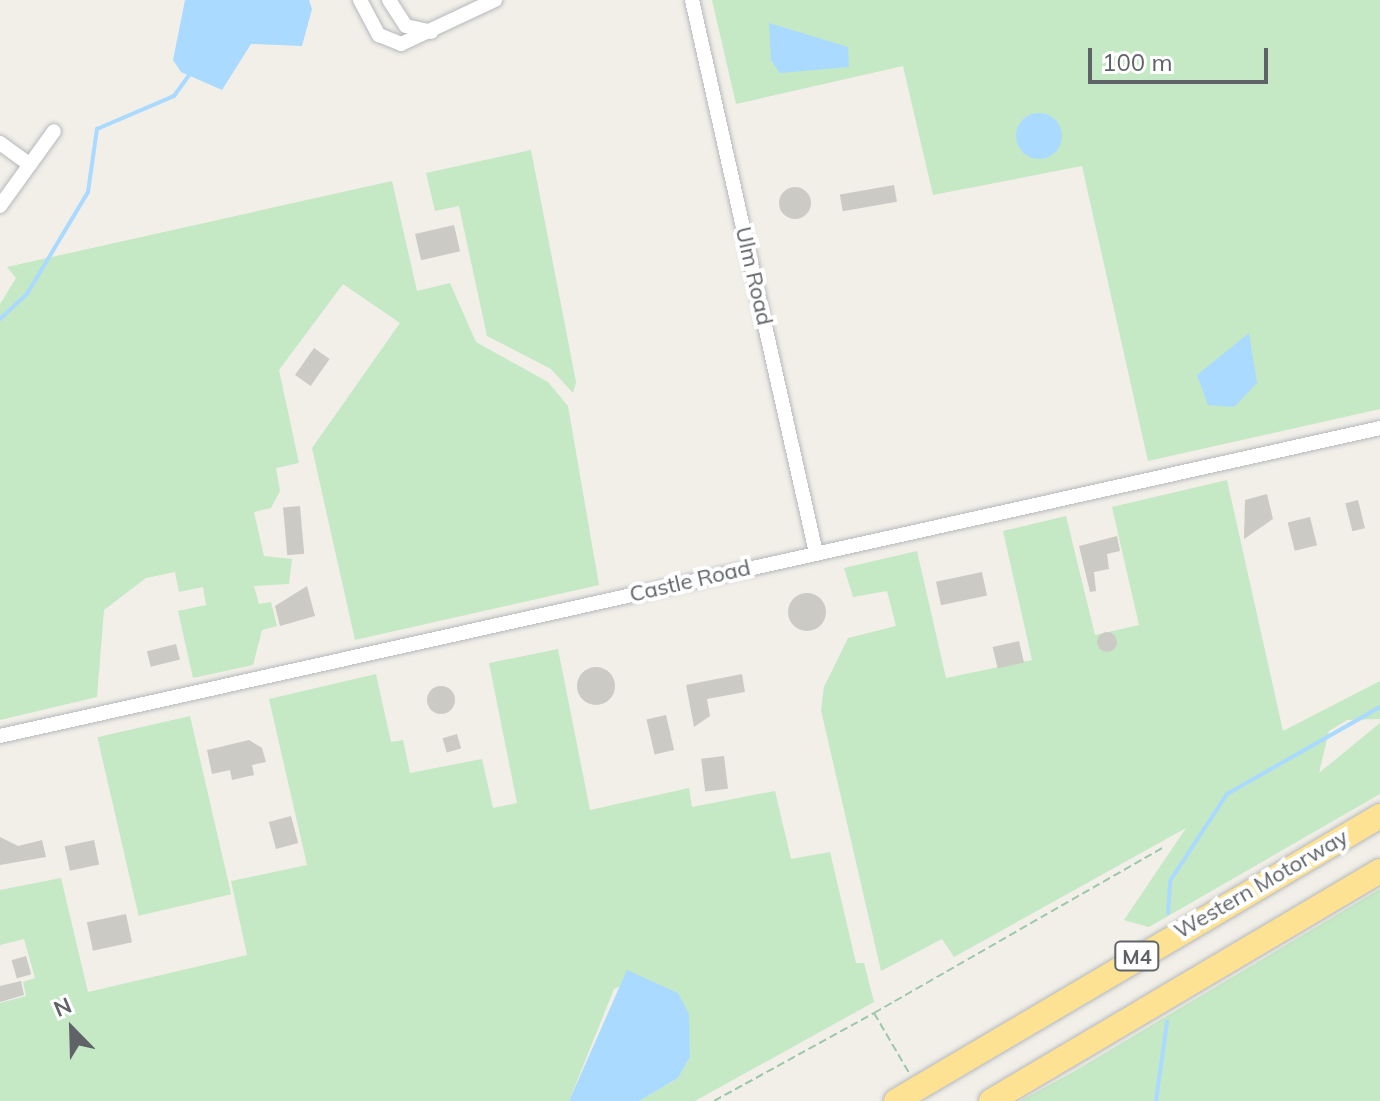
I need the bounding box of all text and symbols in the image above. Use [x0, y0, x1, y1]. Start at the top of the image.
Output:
scale bar [1092, 32, 1272, 82]
text: 100 m [1102, 47, 1173, 77]
street label: Ulm Road [730, 224, 778, 328]
street label: Castle Road [627, 554, 753, 608]
street label: Western Motorway [1170, 824, 1352, 944]
road number: M4 [1113, 940, 1161, 972]
north arrow [32, 989, 112, 1069]
text: N [50, 991, 76, 1023]

